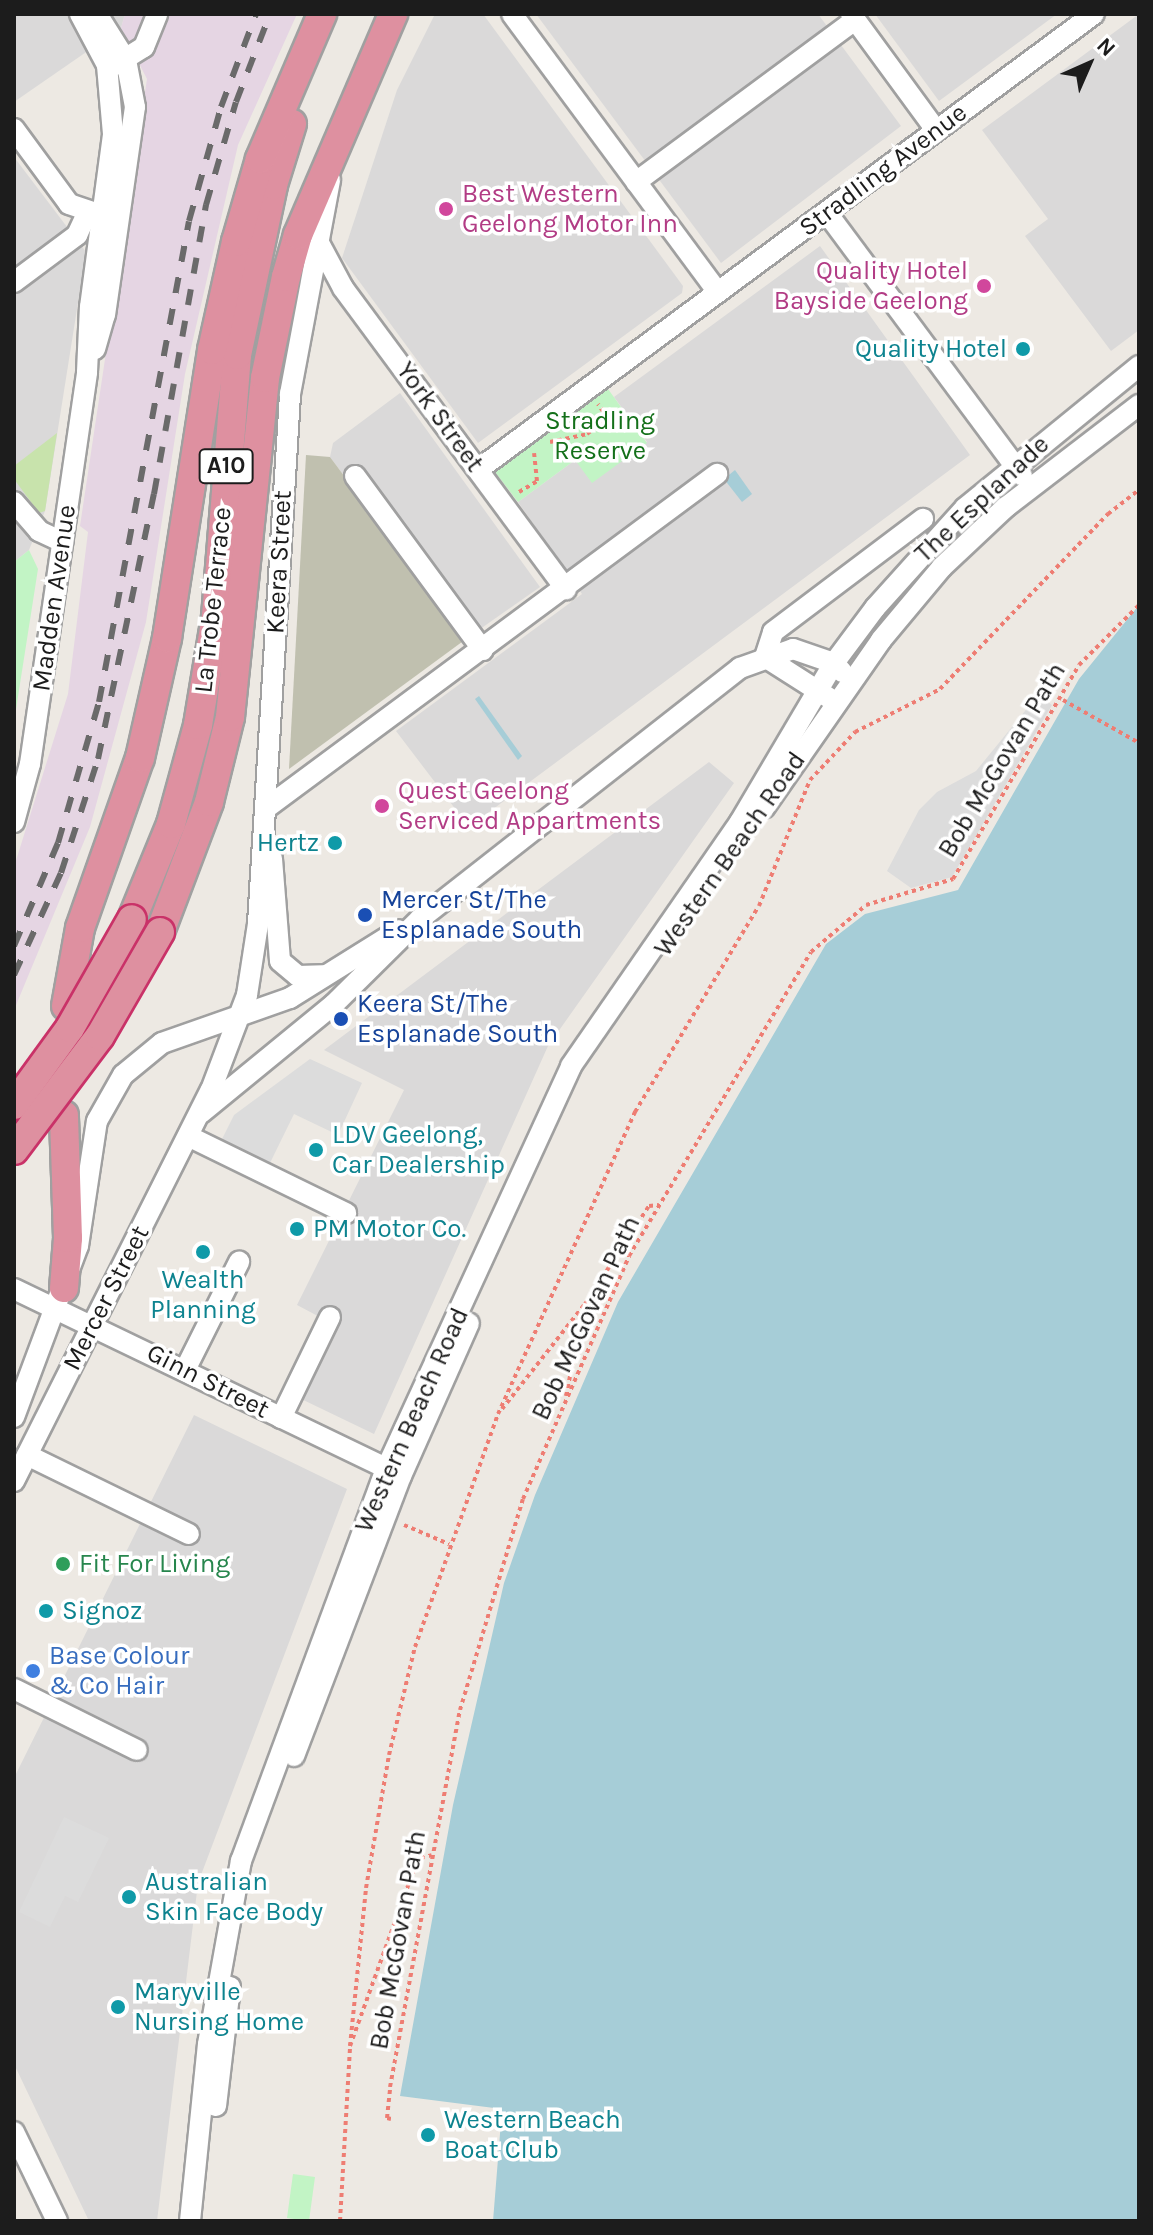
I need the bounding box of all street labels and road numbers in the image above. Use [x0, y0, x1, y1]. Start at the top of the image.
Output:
street label: Stradling Avenue [793, 97, 973, 243]
street label: York Street [390, 356, 490, 478]
street label: The Esplanade [908, 429, 1056, 569]
road number: A10 [198, 446, 254, 486]
street label: Keera Street [260, 489, 298, 635]
street label: Madden Avenue [25, 503, 83, 693]
street label: La Trobe Terrace [188, 506, 238, 694]
street label: Bob McGovan Path [932, 657, 1072, 863]
street label: Western Beach Road [648, 746, 812, 962]
street label: Bob McGovan Path [525, 1211, 647, 1425]
street label: Mercer Street [56, 1220, 156, 1376]
street label: Western Beach Road [348, 1303, 476, 1537]
street label: Ginn Street [141, 1337, 275, 1425]
street label: Bob McGovan Path [363, 1828, 433, 2052]

